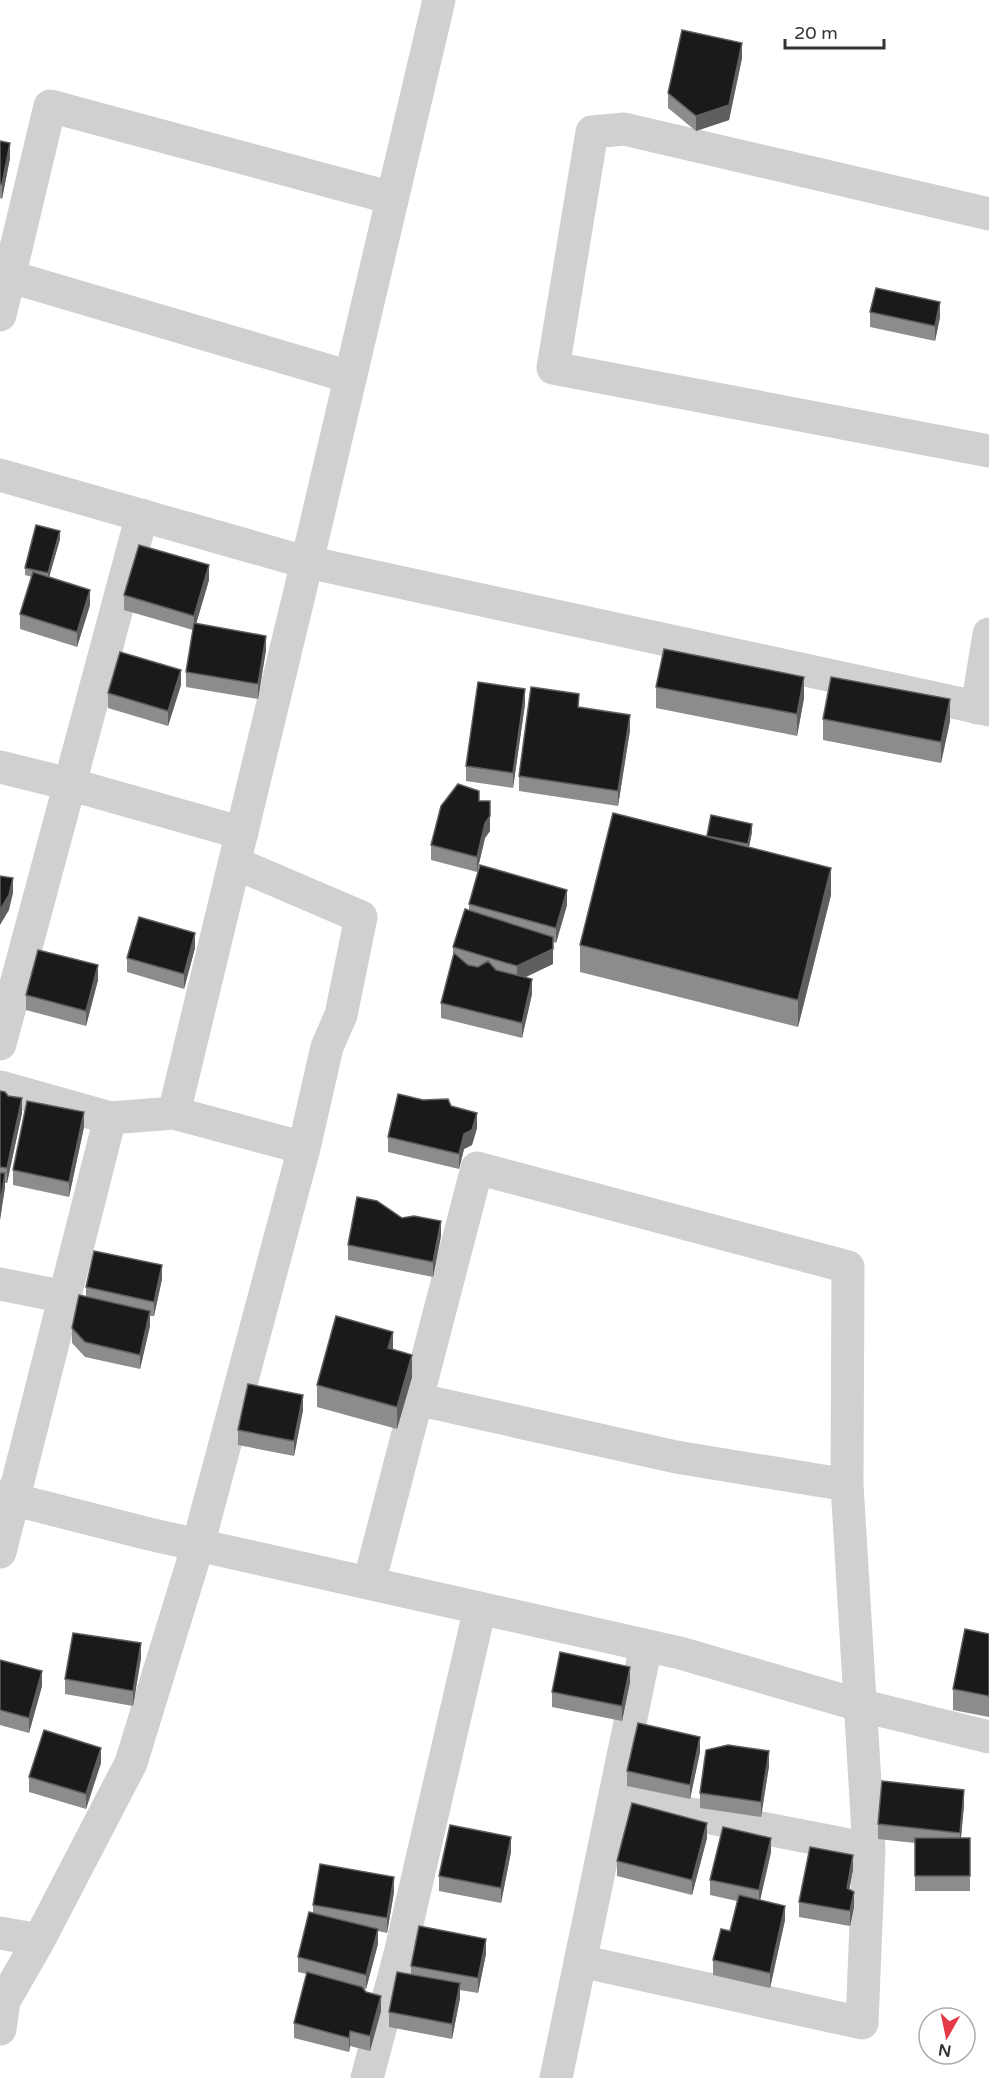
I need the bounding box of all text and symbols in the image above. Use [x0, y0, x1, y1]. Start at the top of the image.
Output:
scale bar [785, 12, 884, 50]
text: 20 m [794, 22, 838, 44]
north arrow [917, 2006, 977, 2066]
text: N [937, 2039, 953, 2061]

